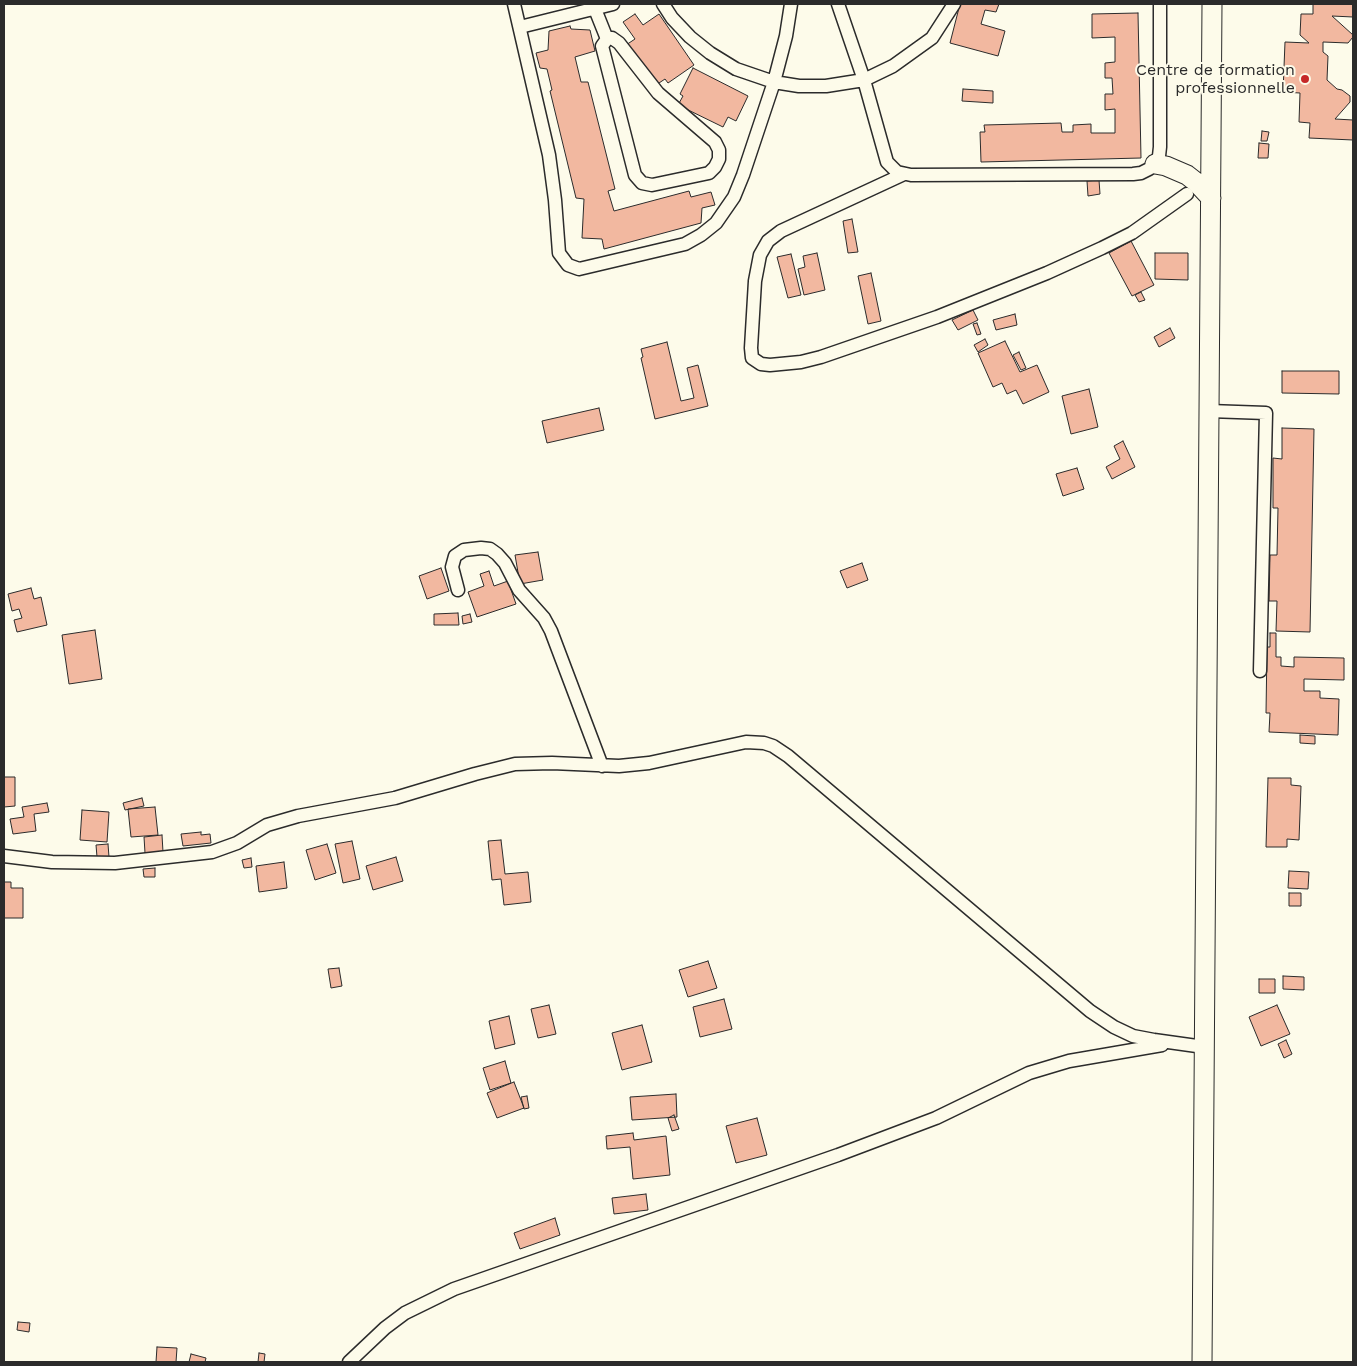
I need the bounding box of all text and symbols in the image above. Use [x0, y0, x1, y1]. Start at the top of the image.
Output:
place label: Centre de formation professionnelle [1136, 60, 1295, 98]
marker: Centre de formation professionnelle [1299, 73, 1311, 85]

